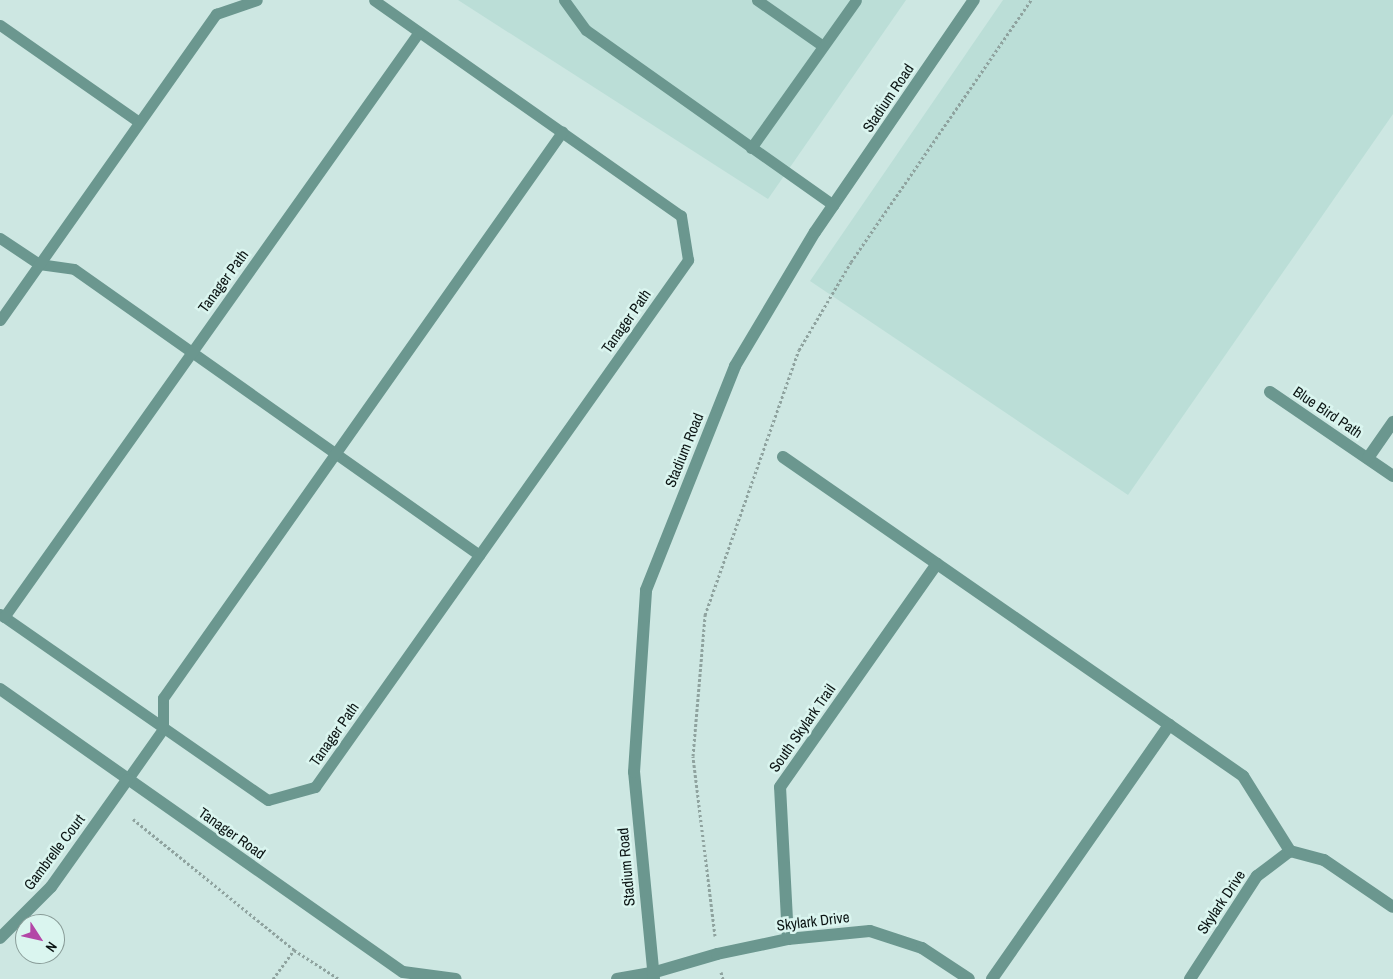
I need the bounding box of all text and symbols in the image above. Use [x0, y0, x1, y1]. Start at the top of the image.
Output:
street label: Stadium Road [859, 60, 917, 136]
street label: Tanager Path [194, 246, 252, 316]
street label: Tanager Path [598, 286, 654, 356]
street label: Blue Bird Path [1290, 382, 1366, 442]
street label: Stadium Road [661, 410, 707, 490]
street label: South Skylark Trail [765, 680, 839, 776]
street label: Tanager Path [306, 699, 362, 769]
street label: Tanager Road [195, 803, 269, 863]
street label: Gambrelle Court [20, 811, 88, 893]
street label: Stadium Road [614, 827, 638, 907]
street label: Skylark Drive [1193, 867, 1249, 937]
street label: Skylark Drive [776, 908, 850, 934]
north arrow [15, 914, 65, 964]
text: N [42, 938, 61, 956]

